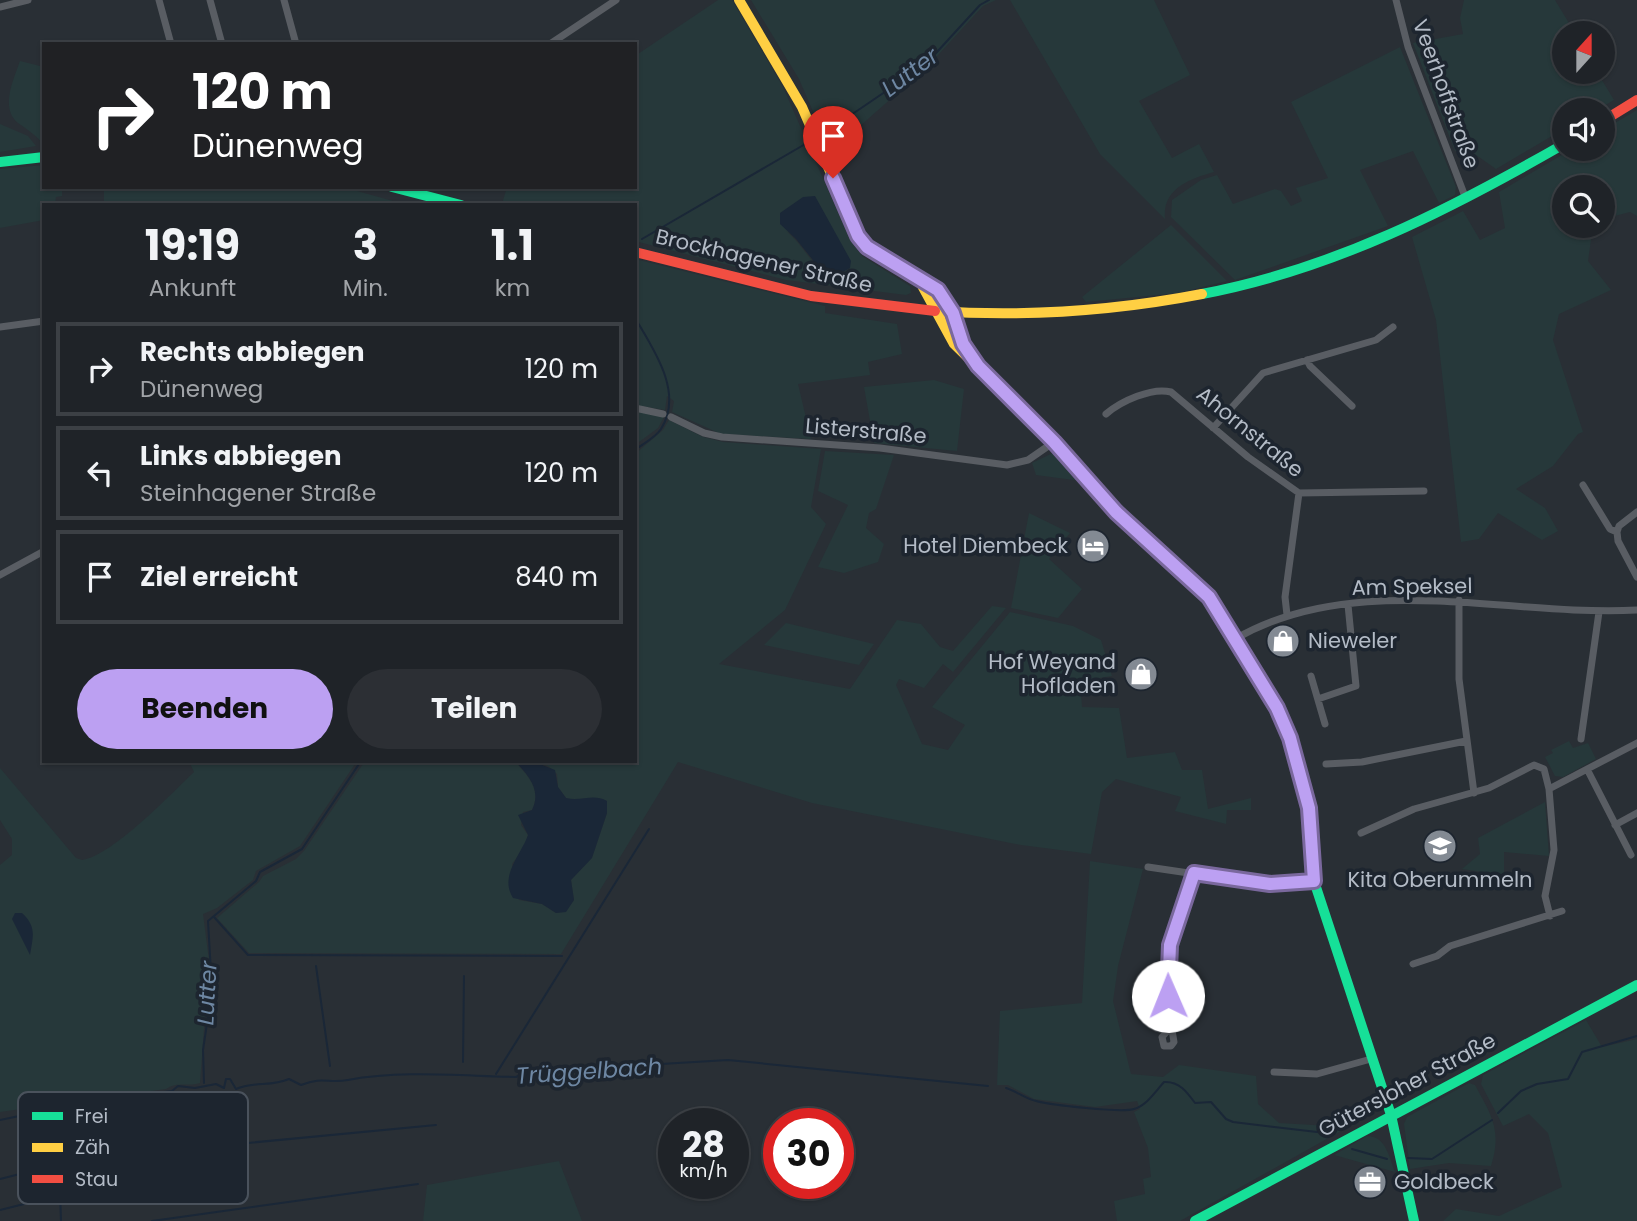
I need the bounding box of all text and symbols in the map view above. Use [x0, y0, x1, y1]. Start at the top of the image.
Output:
street label: Veerhoffstraße [1406, 15, 1487, 172]
north arrow [1552, 21, 1615, 84]
map controls [1552, 21, 1615, 238]
water label: Lutter [875, 39, 946, 104]
text: 120 m [192, 58, 333, 126]
icon: right [77, 70, 168, 161]
button: sound [1552, 98, 1615, 161]
pin [803, 106, 863, 178]
icon: arrive [814, 117, 852, 155]
text: Dünenweg [192, 123, 364, 168]
button: search [1552, 175, 1615, 238]
text: 19:19 [145, 216, 240, 275]
text: 3 [353, 216, 378, 275]
text: 1.1 [491, 216, 534, 275]
street label: Brockhagener Straße [653, 221, 875, 300]
text: Ankunft [149, 272, 236, 304]
text: Min. [343, 272, 388, 304]
text: km [495, 272, 530, 304]
text: Rechts abbiegen [140, 334, 365, 370]
icon: right [81, 350, 119, 388]
text: 120 m [525, 351, 598, 387]
text: Dünenweg [140, 373, 263, 405]
street label: Ahornstraße [1191, 379, 1310, 484]
street label: Listerstraße [804, 411, 928, 450]
text: Links abbiegen [140, 438, 342, 474]
icon: left [81, 454, 119, 492]
text: 120 m [525, 455, 598, 491]
text: Steinhagener Straße [140, 477, 376, 509]
hotel icon: Hotel Diembeck [1074, 527, 1112, 565]
place label: Hotel Diembeck [903, 531, 1068, 560]
icon: arrive [81, 558, 119, 596]
text: Ziel erreicht [140, 559, 298, 595]
text: 840 m [515, 559, 598, 595]
street label: Am Speksel [1351, 571, 1473, 602]
shop icon: Nieweler [1264, 622, 1302, 660]
place label: Nieweler [1308, 626, 1397, 655]
place label: Hof Weyand Hofladen [988, 647, 1116, 700]
shop icon: Hof Weyand Hofladen [1122, 655, 1160, 693]
button: Beenden [77, 669, 333, 749]
button: Teilen [347, 669, 602, 749]
school or university icon: Kita Oberummeln [1421, 827, 1459, 865]
place label: Kita Oberummeln [1347, 865, 1533, 894]
water label: Lutter [189, 959, 225, 1026]
position arrow [1131, 959, 1205, 1033]
street label: Gütersloher Straße [1313, 1025, 1501, 1144]
water label: Trüggelbach [515, 1050, 663, 1092]
legend [18, 1092, 248, 1204]
text: Frei [75, 1103, 108, 1130]
speed limit sign: 30 [763, 1108, 854, 1199]
text: 28 [682, 1120, 725, 1169]
text: Zäh [75, 1134, 110, 1161]
text: km/h [680, 1158, 727, 1183]
office icon: Goldbeck [1351, 1163, 1389, 1201]
text: Stau [75, 1166, 118, 1193]
place label: Goldbeck [1394, 1167, 1494, 1196]

